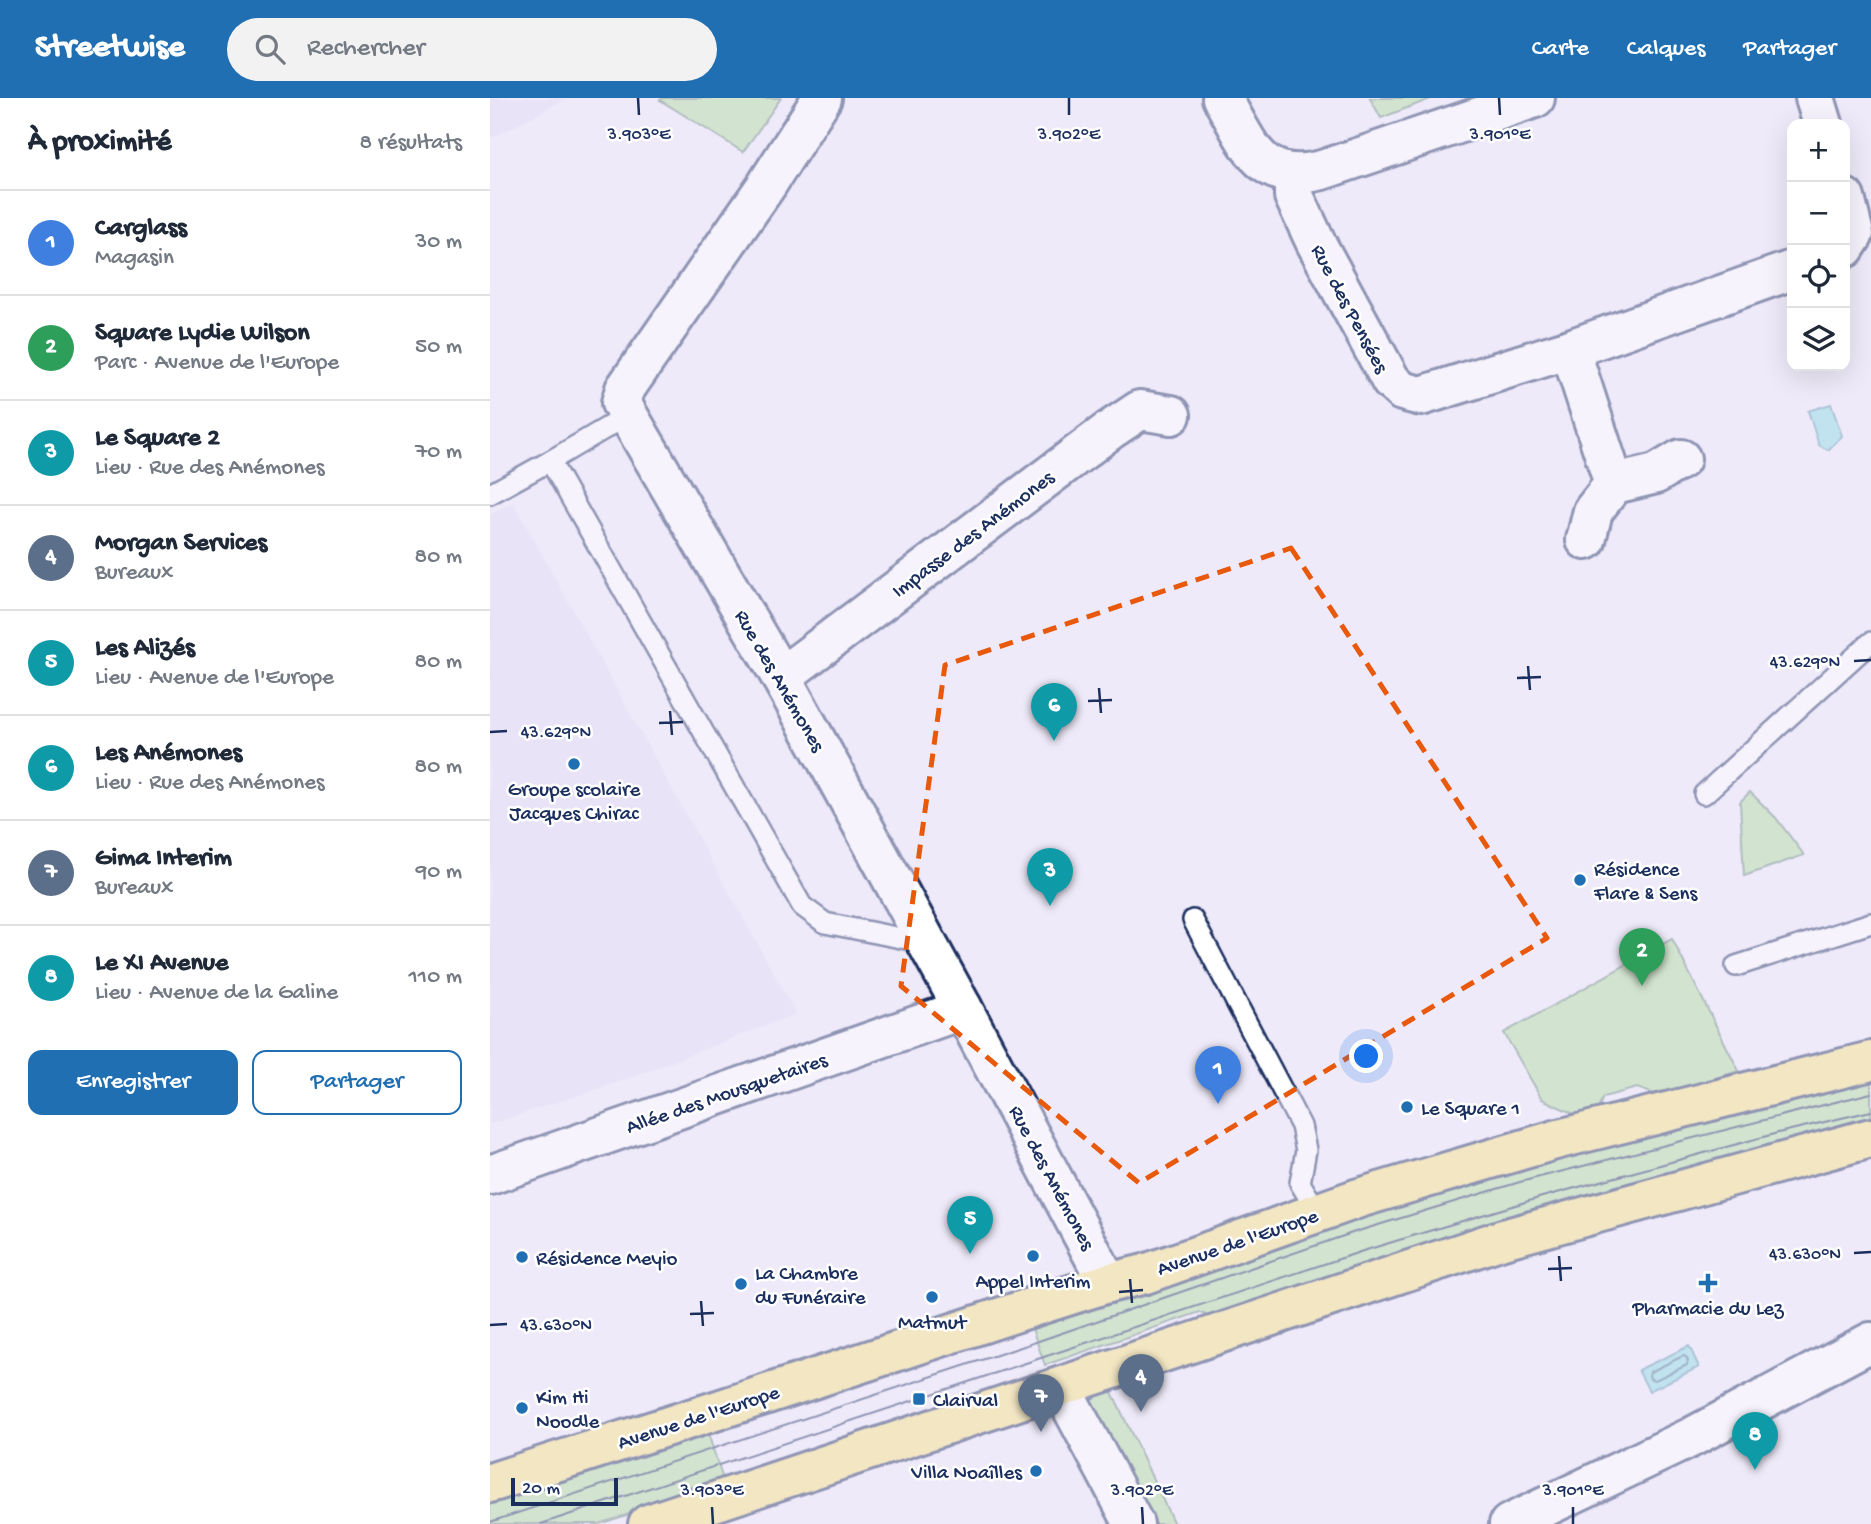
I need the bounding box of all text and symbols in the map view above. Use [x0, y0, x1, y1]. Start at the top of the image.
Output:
search box [227, 18, 717, 81]
text: Streetwise [35, 30, 185, 68]
icon: search [251, 30, 289, 68]
text: Rechercher [307, 34, 425, 65]
text: Carte [1532, 35, 1589, 64]
text: Calques [1627, 35, 1705, 64]
text: Partager [1743, 35, 1836, 64]
map controls [1787, 119, 1850, 371]
button: + [1787, 119, 1850, 182]
text: 3.903°E [607, 125, 671, 146]
text: 3.902°E [1037, 125, 1101, 146]
text: 3.901°E [1469, 125, 1531, 146]
text: À proximité [28, 126, 172, 161]
text: 8 résultats [360, 130, 462, 157]
button: − [1787, 182, 1850, 245]
text: Carglass [95, 214, 187, 245]
text: 1 [46, 229, 56, 256]
text: 30 m [415, 229, 462, 256]
street label: Rue des Pensées [1304, 241, 1393, 379]
text: Magasin [95, 245, 174, 272]
button: locate [1787, 245, 1850, 308]
button: layers [1787, 308, 1850, 371]
text: Square Lydie Wilson [95, 319, 310, 350]
text: 2 [45, 334, 57, 361]
text: 50 m [415, 334, 462, 361]
text: Parc · Avenue de l'Europe [95, 350, 339, 377]
text: Le Square 2 [95, 424, 220, 455]
text: 3 [45, 439, 57, 466]
text: 70 m [415, 439, 462, 466]
text: Lieu · Rue des Anémones [95, 455, 325, 482]
street label: Impasse des Anémones [888, 466, 1061, 605]
text: Morgan Services [95, 529, 267, 560]
text: 4 [46, 544, 56, 571]
text: 80 m [415, 544, 462, 571]
text: Bureaux [95, 560, 173, 587]
street label: Rue des Anémones [727, 606, 829, 758]
text: Les Alizés [95, 634, 195, 665]
text: 5 [45, 649, 57, 676]
text: 80 m [415, 649, 462, 676]
text: 43.629°N [1770, 653, 1840, 674]
text: Lieu · Avenue de l'Europe [95, 665, 334, 692]
pin: 6 [1031, 683, 1077, 741]
text: 43.629°N [521, 723, 591, 744]
text: Les Anémones [95, 739, 242, 770]
text: 6 [45, 754, 57, 781]
text: 80 m [415, 754, 462, 781]
marker: Groupe scolaire Jacques Chirac [566, 756, 582, 772]
text: Lieu · Rue des Anémones [95, 770, 325, 797]
place label: Groupe scolaire Jacques Chirac [508, 779, 641, 828]
text: Gima Interim [95, 844, 232, 875]
pin: 3 [1027, 848, 1073, 906]
text: 7 [45, 859, 57, 886]
text: 90 m [416, 859, 462, 886]
place label: Résidence Flare & Sens [1593, 859, 1698, 908]
marker: Résidence Flare & Sens [1572, 872, 1588, 888]
text: Bureaux [95, 875, 173, 902]
pin: 2 [1619, 928, 1665, 986]
text: Le XI Avenue [95, 949, 228, 980]
text: 8 [45, 964, 57, 991]
text: 110 m [409, 964, 462, 991]
text: Lieu · Avenue de la Galine [95, 980, 338, 1007]
your location [1349, 1039, 1383, 1073]
pin: 1 [1195, 1046, 1241, 1104]
street label: Allée des Mousquetaires [623, 1049, 832, 1142]
button: Enregistrer [28, 1050, 238, 1115]
button: Partager [252, 1050, 462, 1115]
place label: Le Square 1 [1421, 1098, 1520, 1123]
marker: Le Square 1 [1399, 1099, 1415, 1115]
street label: Rue des Anémones [1001, 1102, 1099, 1256]
pin: 5 [947, 1196, 993, 1254]
street label: Avenue de l'Europe [1154, 1205, 1323, 1284]
text: 43.630°N [1769, 1245, 1841, 1266]
place label: Résidence Meyio [536, 1248, 677, 1273]
marker: Appel Interim [1025, 1248, 1041, 1264]
marker: Résidence Meyio [514, 1249, 530, 1265]
place label: La Chambre du Funéraire [755, 1263, 867, 1312]
place label: Appel Interim [976, 1271, 1091, 1296]
marker: Pharmacie du Lez [1700, 1275, 1716, 1291]
marker: La Chambre du Funéraire [733, 1276, 749, 1292]
marker: Matmut [924, 1289, 940, 1305]
place label: Pharmacie du Lez [1632, 1298, 1784, 1323]
place label: Matmut [898, 1312, 968, 1337]
text: 43.630°N [520, 1316, 592, 1337]
pin: 4 [1118, 1354, 1164, 1412]
pin: 7 [1018, 1374, 1064, 1432]
street label: Avenue de l'Europe [615, 1381, 784, 1457]
place label: Kim Hi Noodle [536, 1387, 600, 1436]
place label: Clairval [933, 1390, 998, 1415]
marker: Clairval [911, 1391, 927, 1407]
marker: Kim Hi Noodle [514, 1400, 530, 1416]
pin: 8 [1732, 1412, 1778, 1470]
place label: Villa Noaîlles [910, 1462, 1023, 1487]
marker: Villa Noaîlles [1028, 1463, 1044, 1479]
scale bar [511, 1475, 618, 1507]
text: 20 m [522, 1478, 560, 1501]
text: 3.903°E [680, 1481, 744, 1502]
text: 3.902°E [1110, 1481, 1174, 1502]
text: 3.901°E [1542, 1481, 1604, 1502]

